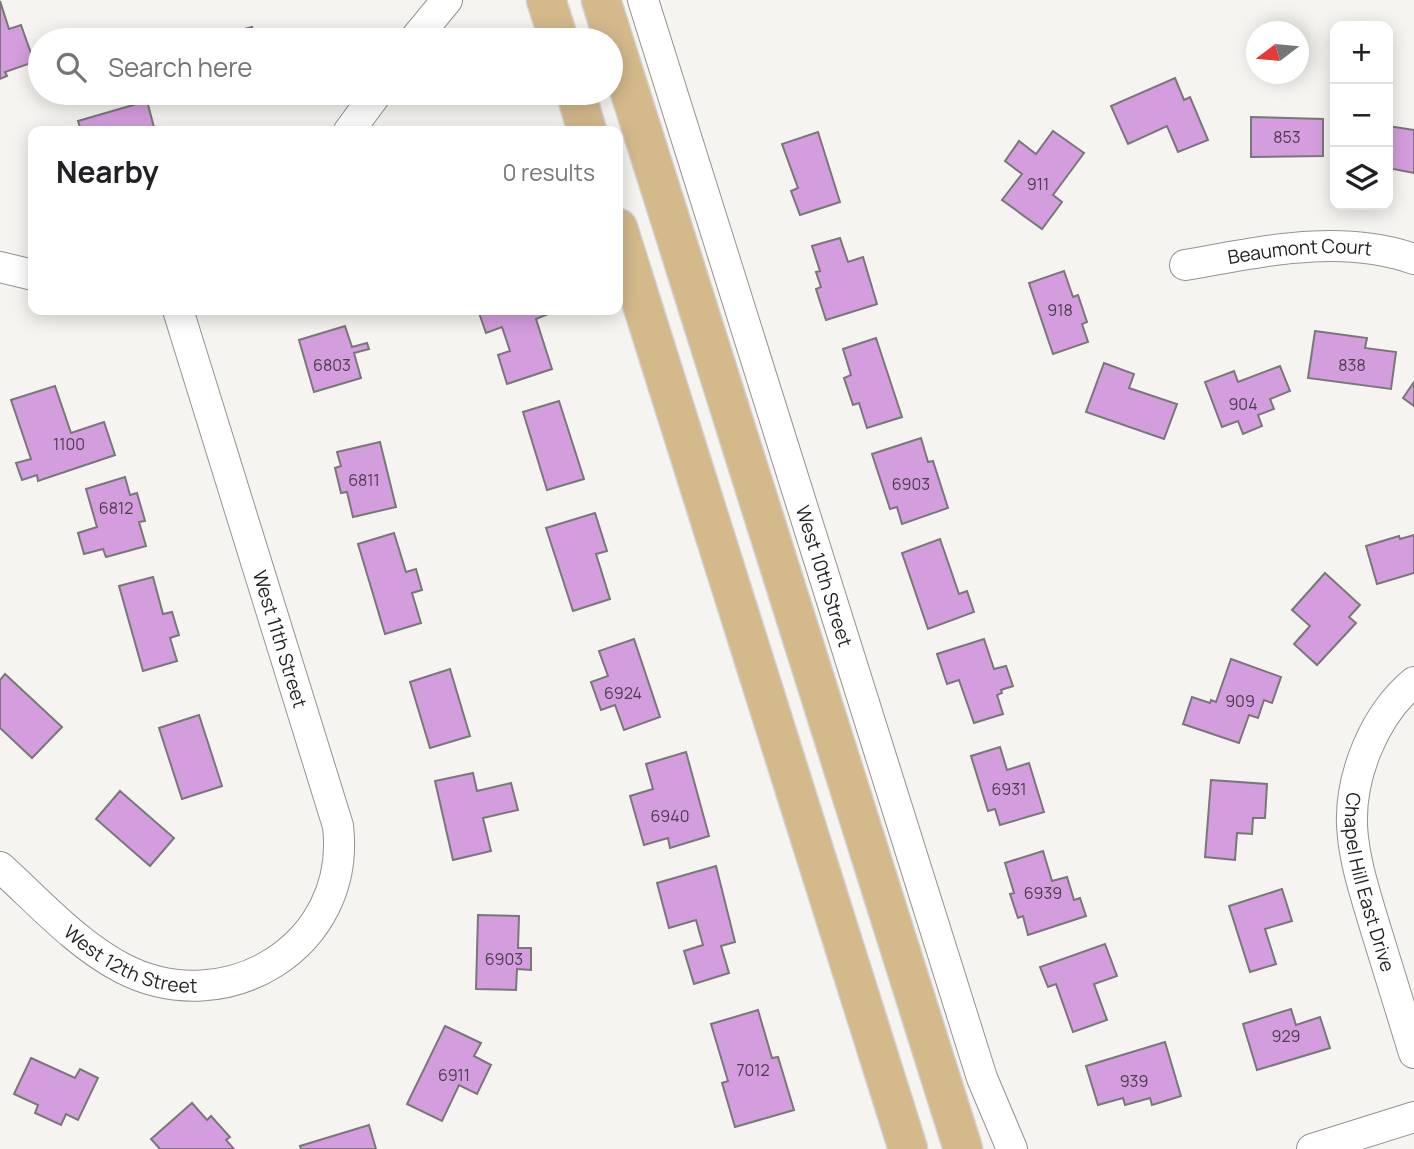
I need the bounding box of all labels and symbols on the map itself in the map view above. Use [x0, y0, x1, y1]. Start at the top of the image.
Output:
north arrow [1246, 21, 1309, 84]
house number: 853 [1273, 126, 1301, 148]
house number: 911 [1027, 173, 1049, 195]
street label: Beaumont Court [1226, 233, 1374, 270]
house number: 918 [1047, 299, 1073, 321]
house number: 6803 [313, 354, 351, 376]
house number: 838 [1338, 354, 1366, 376]
house number: 904 [1228, 393, 1258, 415]
house number: 1100 [53, 433, 85, 455]
house number: 6811 [348, 469, 380, 491]
house number: 6903 [892, 473, 930, 495]
house number: 6812 [99, 497, 133, 519]
street label: West 10th Street [790, 502, 859, 650]
street label: West 11th Street [247, 567, 313, 711]
house number: 6924 [604, 682, 642, 704]
house number: 909 [1225, 690, 1255, 712]
house number: 6931 [992, 778, 1026, 800]
street label: Chapel Hill East Drive [1339, 791, 1401, 975]
house number: 6940 [651, 805, 689, 827]
house number: 6939 [1024, 882, 1062, 904]
street label: West 12th Street [58, 919, 197, 999]
house number: 6903 [485, 948, 523, 970]
house number: 929 [1272, 1025, 1300, 1047]
house number: 7012 [736, 1059, 770, 1081]
house number: 6911 [438, 1064, 470, 1086]
house number: 939 [1120, 1070, 1148, 1092]

